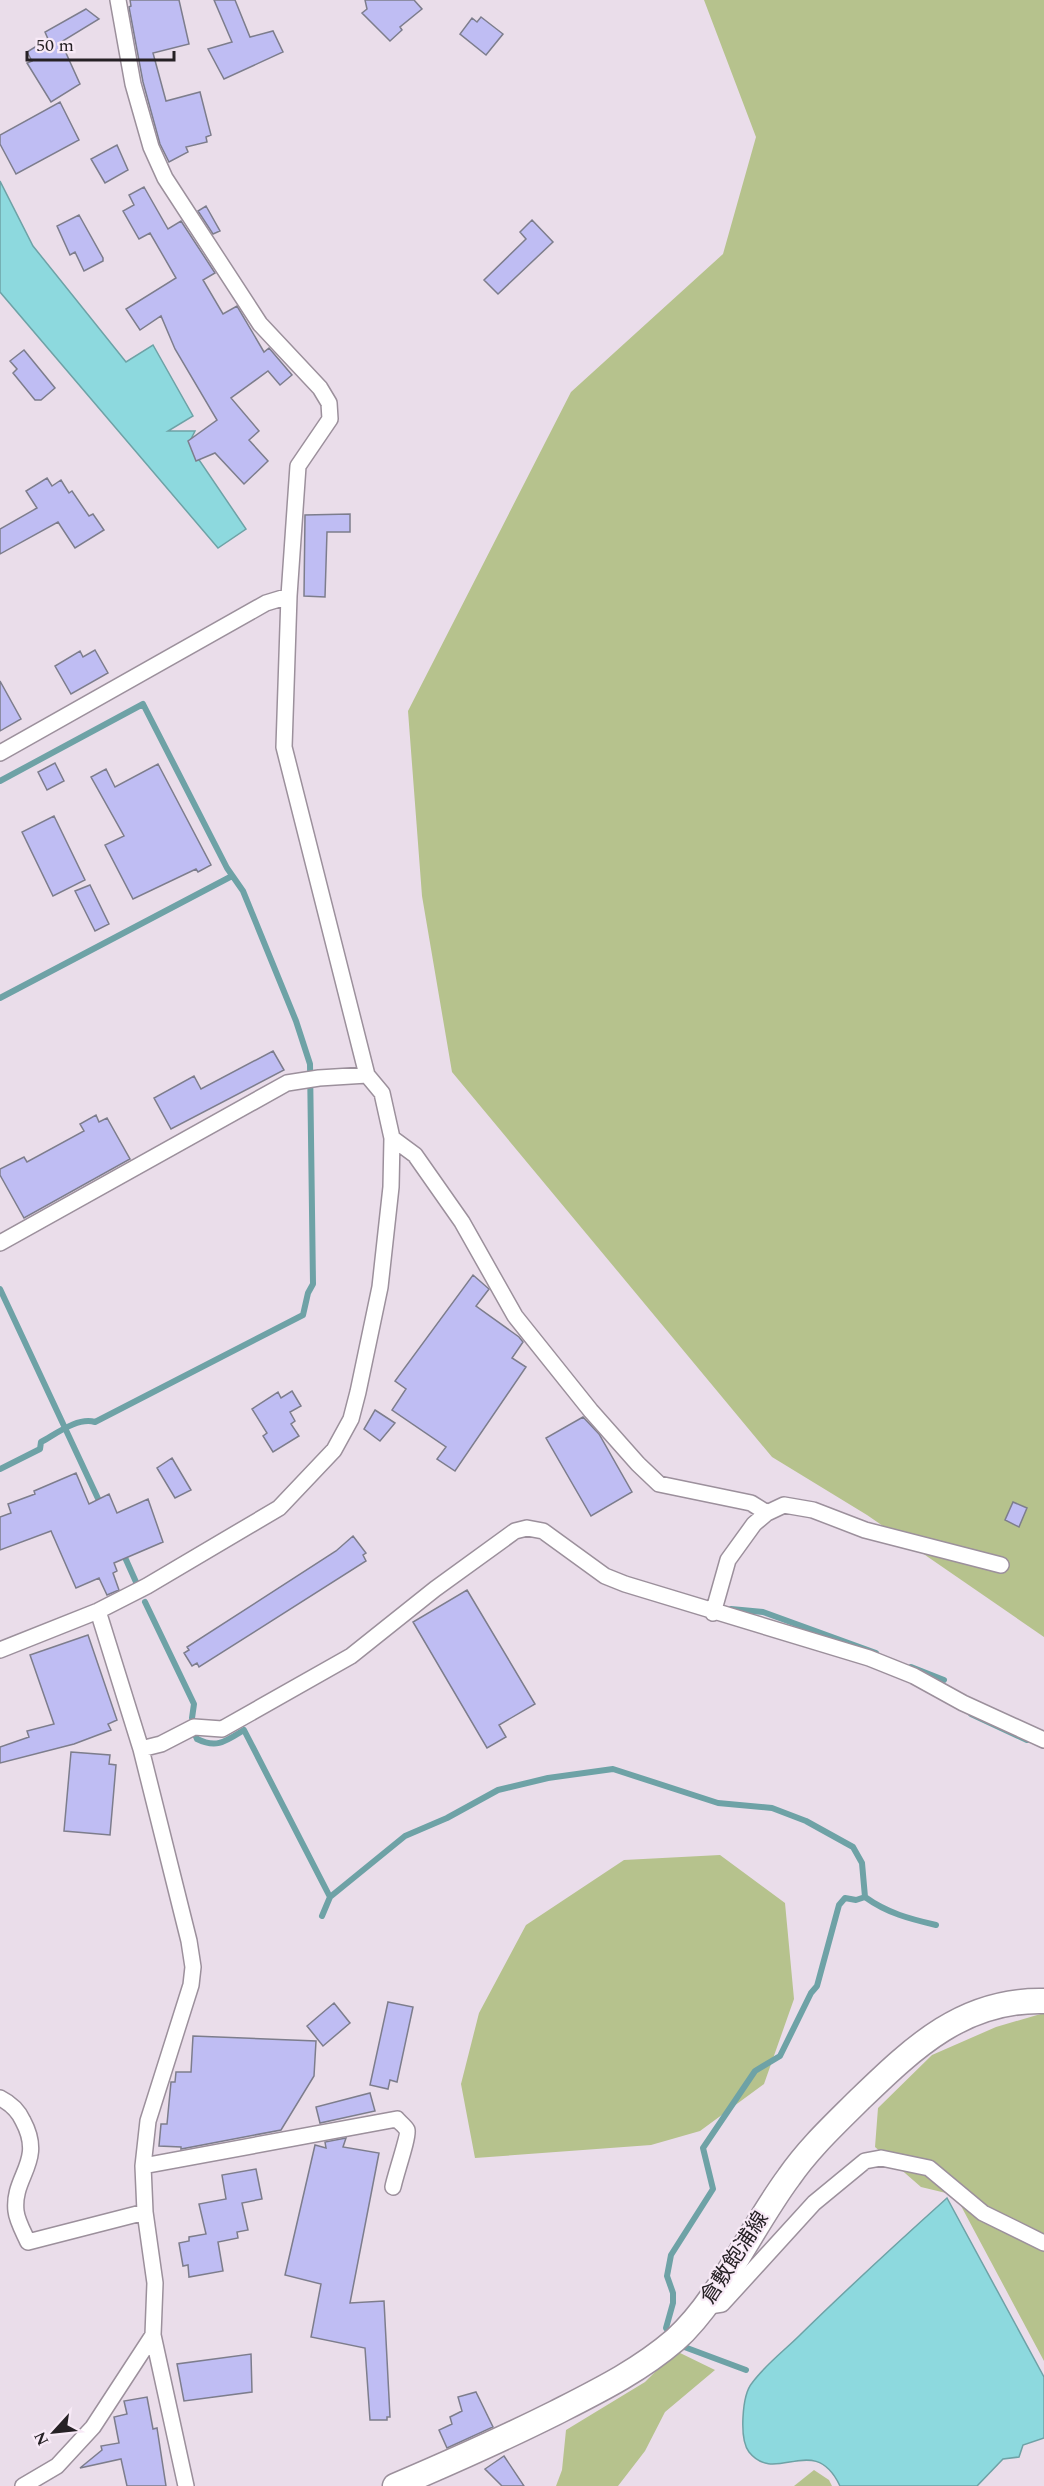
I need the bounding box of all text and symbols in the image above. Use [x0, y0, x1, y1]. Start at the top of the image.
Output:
scale bar [27, 24, 174, 62]
text: 50 m [36, 32, 74, 59]
street label: 倉敷飽浦線 [693, 2205, 777, 2311]
north arrow [24, 2402, 84, 2462]
text: N [28, 2427, 55, 2450]

